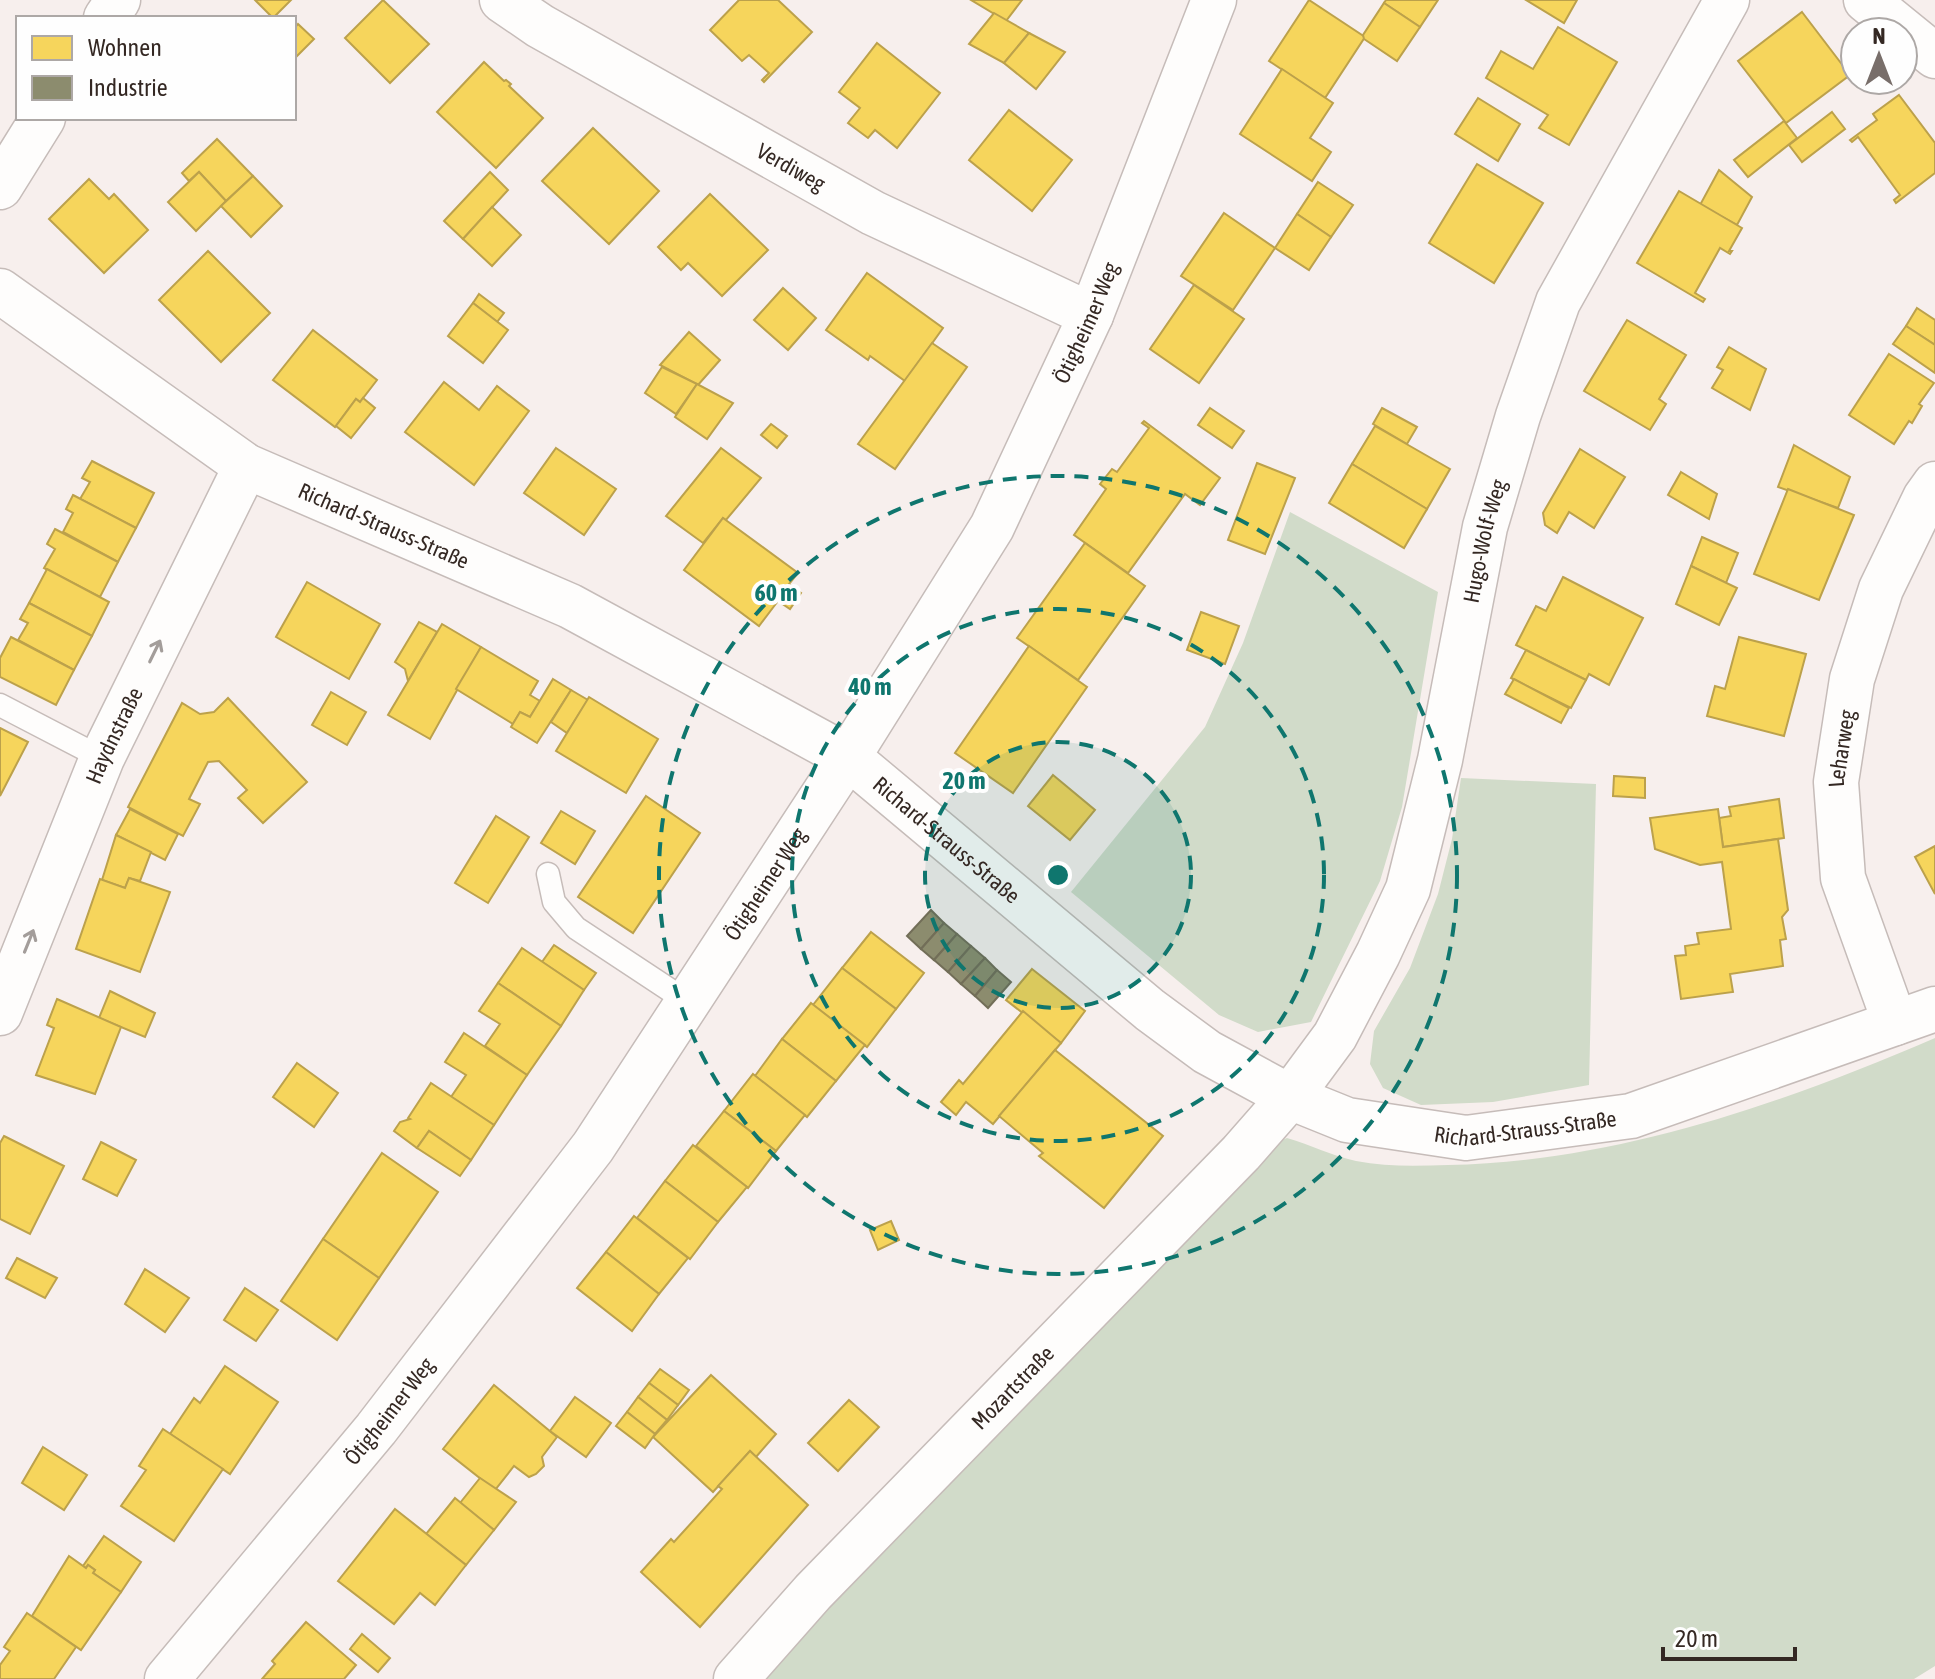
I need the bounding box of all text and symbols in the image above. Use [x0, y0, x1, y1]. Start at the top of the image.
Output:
legend [16, 16, 296, 120]
north arrow [1839, 16, 1919, 96]
text: N [1873, 23, 1885, 49]
text: Wohnen [88, 34, 162, 61]
text: Industrie [88, 74, 168, 101]
street label: Verdiweg [752, 137, 830, 197]
street label: Ötigheimer Weg [1048, 258, 1124, 387]
street label: Hugo-Wolf-Weg [1458, 476, 1512, 605]
street label: Richard-Strauss-Straße [294, 477, 473, 574]
text: 60 m [754, 579, 798, 606]
one-way arrow [147, 640, 163, 664]
text: 40 m [847, 673, 892, 700]
street label: Haydnstraße [80, 683, 148, 787]
street label: Leharweg [1823, 707, 1860, 788]
text: 20 m [942, 767, 986, 794]
street label: Richard-Strauss-Straße [868, 771, 1025, 909]
street label: Ötigheimer Weg [719, 822, 812, 945]
centre of rings [1044, 861, 1072, 889]
one-way arrow [23, 929, 37, 954]
street label: Richard-Strauss-Straße [1432, 1105, 1618, 1151]
street label: Mozartstraße [966, 1340, 1059, 1435]
street label: Ötigheimer Weg [339, 1352, 440, 1470]
scale bar [1663, 1611, 1795, 1661]
text: 20 m [1675, 1625, 1718, 1652]

